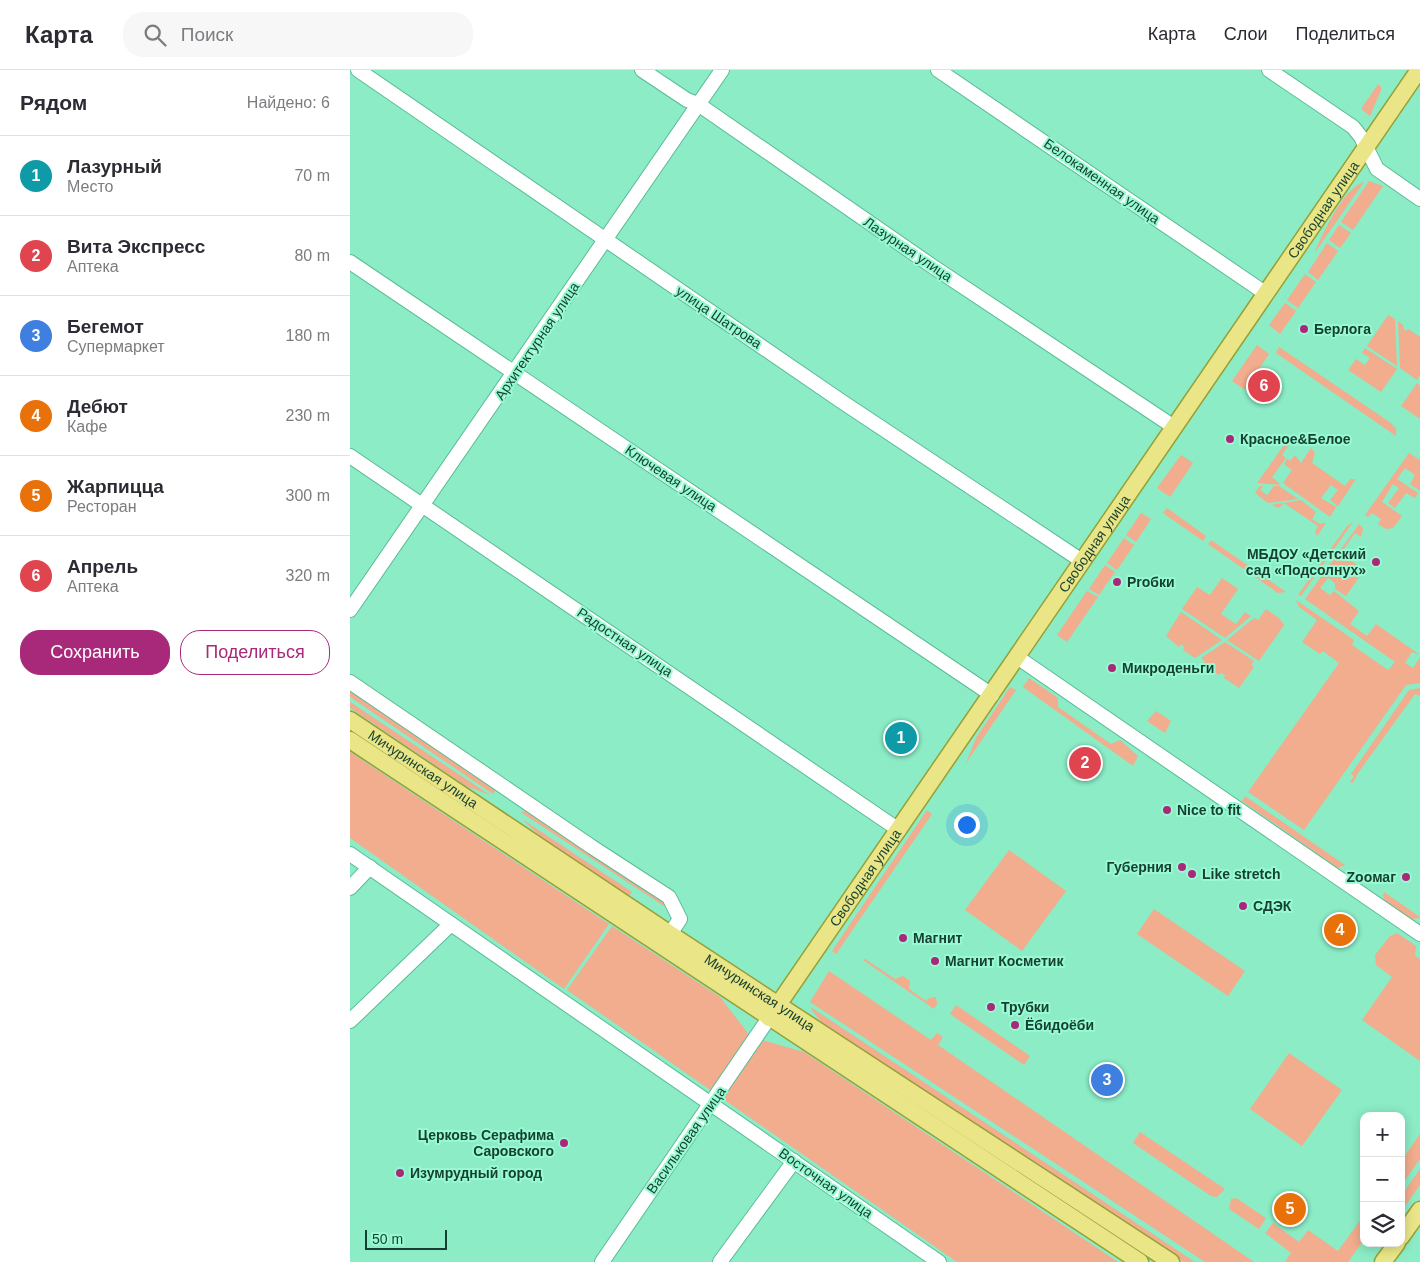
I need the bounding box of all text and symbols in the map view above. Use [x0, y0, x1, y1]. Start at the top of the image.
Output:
search box [123, 12, 473, 57]
text: Карта [25, 21, 93, 48]
icon: search [141, 21, 169, 49]
text: Поиск [181, 24, 233, 45]
text: Карта [1148, 24, 1196, 44]
text: Слои [1224, 24, 1268, 44]
text: Поделиться [1296, 24, 1395, 44]
text: Рядом [20, 91, 87, 114]
text: Найдено: 6 [247, 94, 330, 111]
street label: Белокаменная улица [1041, 135, 1163, 227]
text: Лазурный [67, 156, 162, 177]
street label: Свободная улица [1284, 158, 1362, 261]
text: 1 [32, 167, 40, 184]
text: 70 m [294, 167, 330, 184]
text: Место [67, 178, 113, 195]
street label: Лазурная улица [861, 214, 955, 285]
text: Вита Экспресс [67, 236, 205, 257]
text: 2 [32, 247, 40, 264]
text: 80 m [294, 247, 330, 264]
text: Аптека [67, 258, 119, 275]
street label: Архитектурная улица [492, 279, 583, 403]
street label: улица Шатрова [673, 282, 765, 352]
text: Бегемот [67, 316, 144, 337]
place label: Берлога [1314, 321, 1371, 337]
marker: Берлога [1298, 323, 1310, 335]
text: 3 [32, 327, 40, 344]
text: 180 m [286, 327, 330, 344]
text: Супермаркет [67, 338, 165, 355]
pin: 6 [1248, 367, 1280, 405]
text: Дебют [67, 396, 128, 417]
text: 4 [32, 407, 40, 424]
text: 230 m [286, 407, 330, 424]
text: Кафе [67, 418, 107, 435]
place label: Красное&Белое [1240, 431, 1351, 447]
marker: Красное&Белое [1224, 433, 1236, 445]
street label: Ключевая улица [622, 442, 720, 515]
text: Жарпицца [67, 476, 164, 497]
text: 5 [32, 487, 40, 504]
text: 300 m [286, 487, 330, 504]
street label: Свободная улица [1055, 492, 1133, 595]
text: Ресторан [67, 498, 137, 515]
place label: МБДОУ «Детский сад «Подсолнух» [1246, 546, 1366, 578]
text: Апрель [67, 556, 138, 577]
marker: МБДОУ «Детский сад «Подсолнух» [1370, 556, 1382, 568]
text: 6 [32, 567, 40, 584]
text: 320 m [286, 567, 330, 584]
place label: Proбки [1127, 574, 1175, 590]
marker: Proбки [1111, 576, 1123, 588]
text: Аптека [67, 578, 119, 595]
street label: Радостная улица [574, 604, 676, 680]
button: Сохранить [20, 630, 170, 675]
button: Поделиться [180, 630, 330, 675]
place label: Микроденьги [1122, 660, 1214, 676]
marker: Микроденьги [1106, 662, 1118, 674]
pin: 1 [885, 719, 917, 757]
street label: Мичуринская улица [365, 727, 481, 811]
pin: 2 [1069, 744, 1101, 782]
place label: Nice to fit [1177, 802, 1241, 818]
marker: Nice to fit [1161, 804, 1173, 816]
your location [954, 812, 980, 838]
street label: Свободная улица [826, 826, 904, 930]
place label: Губерния [1107, 859, 1172, 875]
marker: Губерния [1176, 861, 1188, 873]
place label: Like stretch [1202, 866, 1281, 882]
marker: Like stretch [1186, 868, 1198, 880]
place label: Zooмаг [1347, 869, 1396, 885]
marker: Zooмаг [1400, 871, 1412, 883]
place label: СДЭК [1253, 898, 1292, 914]
marker: СДЭК [1237, 900, 1249, 912]
pin: 4 [1324, 911, 1356, 949]
place label: Магнит [913, 930, 963, 946]
marker: Магнит [897, 932, 909, 944]
street label: Мичуринская улица [702, 951, 818, 1035]
place label: Магнит Косметик [945, 953, 1064, 969]
marker: Магнит Косметик [929, 955, 941, 967]
place label: Трубки [1001, 999, 1049, 1015]
marker: Трубки [985, 1001, 997, 1013]
place label: Ёбидоёби [1025, 1017, 1094, 1033]
marker: Ёбидоёби [1009, 1019, 1021, 1031]
pin: 3 [1091, 1061, 1123, 1099]
street label: Васильковая улица [643, 1083, 729, 1196]
map controls [1360, 1112, 1405, 1247]
button: + [1360, 1112, 1405, 1157]
place label: Церковь Серафима Саровского [418, 1127, 554, 1159]
marker: Церковь Серафима Саровского [558, 1137, 570, 1149]
street label: Восточная улица [776, 1145, 876, 1221]
button: − [1360, 1157, 1405, 1202]
place label: Изумрудный город [410, 1165, 542, 1181]
marker: Изумрудный город [394, 1167, 406, 1179]
pin: 5 [1274, 1190, 1306, 1228]
button: layers [1360, 1202, 1405, 1247]
scale bar [365, 1227, 448, 1250]
text: 50 m [372, 1231, 403, 1247]

